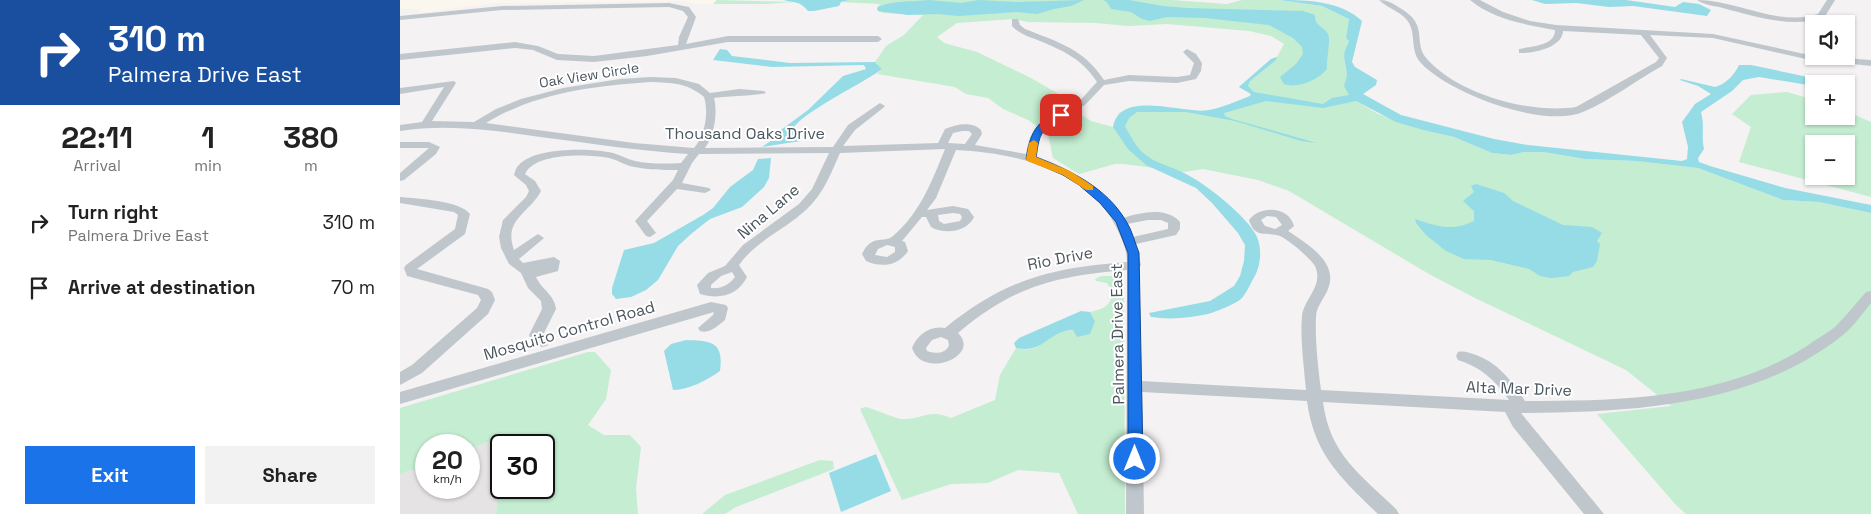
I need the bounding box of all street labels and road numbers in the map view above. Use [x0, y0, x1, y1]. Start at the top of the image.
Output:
street label: Oak View Circle [538, 58, 640, 92]
street label: Thousand Oaks Drive [665, 123, 825, 144]
street label: Nina Lane [733, 179, 804, 243]
street label: Rio Drive [1026, 242, 1095, 275]
street label: Palmera Drive East [1106, 263, 1129, 405]
street label: Mosquito Control Road [481, 296, 657, 365]
street label: Alta Mar Drive [1466, 376, 1572, 401]

